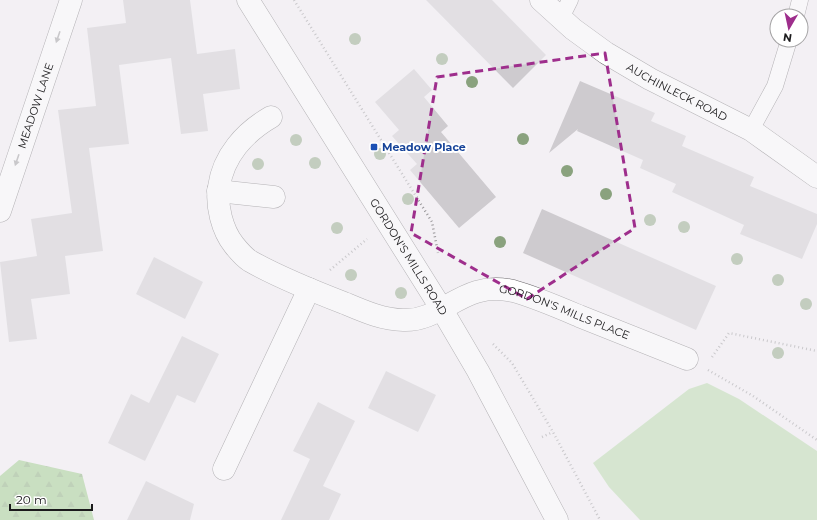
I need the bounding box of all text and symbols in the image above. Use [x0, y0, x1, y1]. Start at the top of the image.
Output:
north arrow [769, 8, 809, 48]
text: N [782, 30, 793, 45]
one-way arrow [55, 31, 61, 43]
street label: AUCHINLECK ROAD [624, 60, 730, 124]
street label: MEADOW LANE [14, 61, 56, 151]
place label: Meadow Place [382, 140, 466, 154]
marker: Meadow Place [369, 142, 379, 152]
one-way arrow [14, 155, 20, 167]
street label: GORDON'S MILLS ROAD [367, 196, 451, 318]
street label: GORDON'S MILLS PLACE [498, 282, 632, 342]
scale bar [10, 486, 92, 512]
text: 20 m [16, 492, 47, 507]

